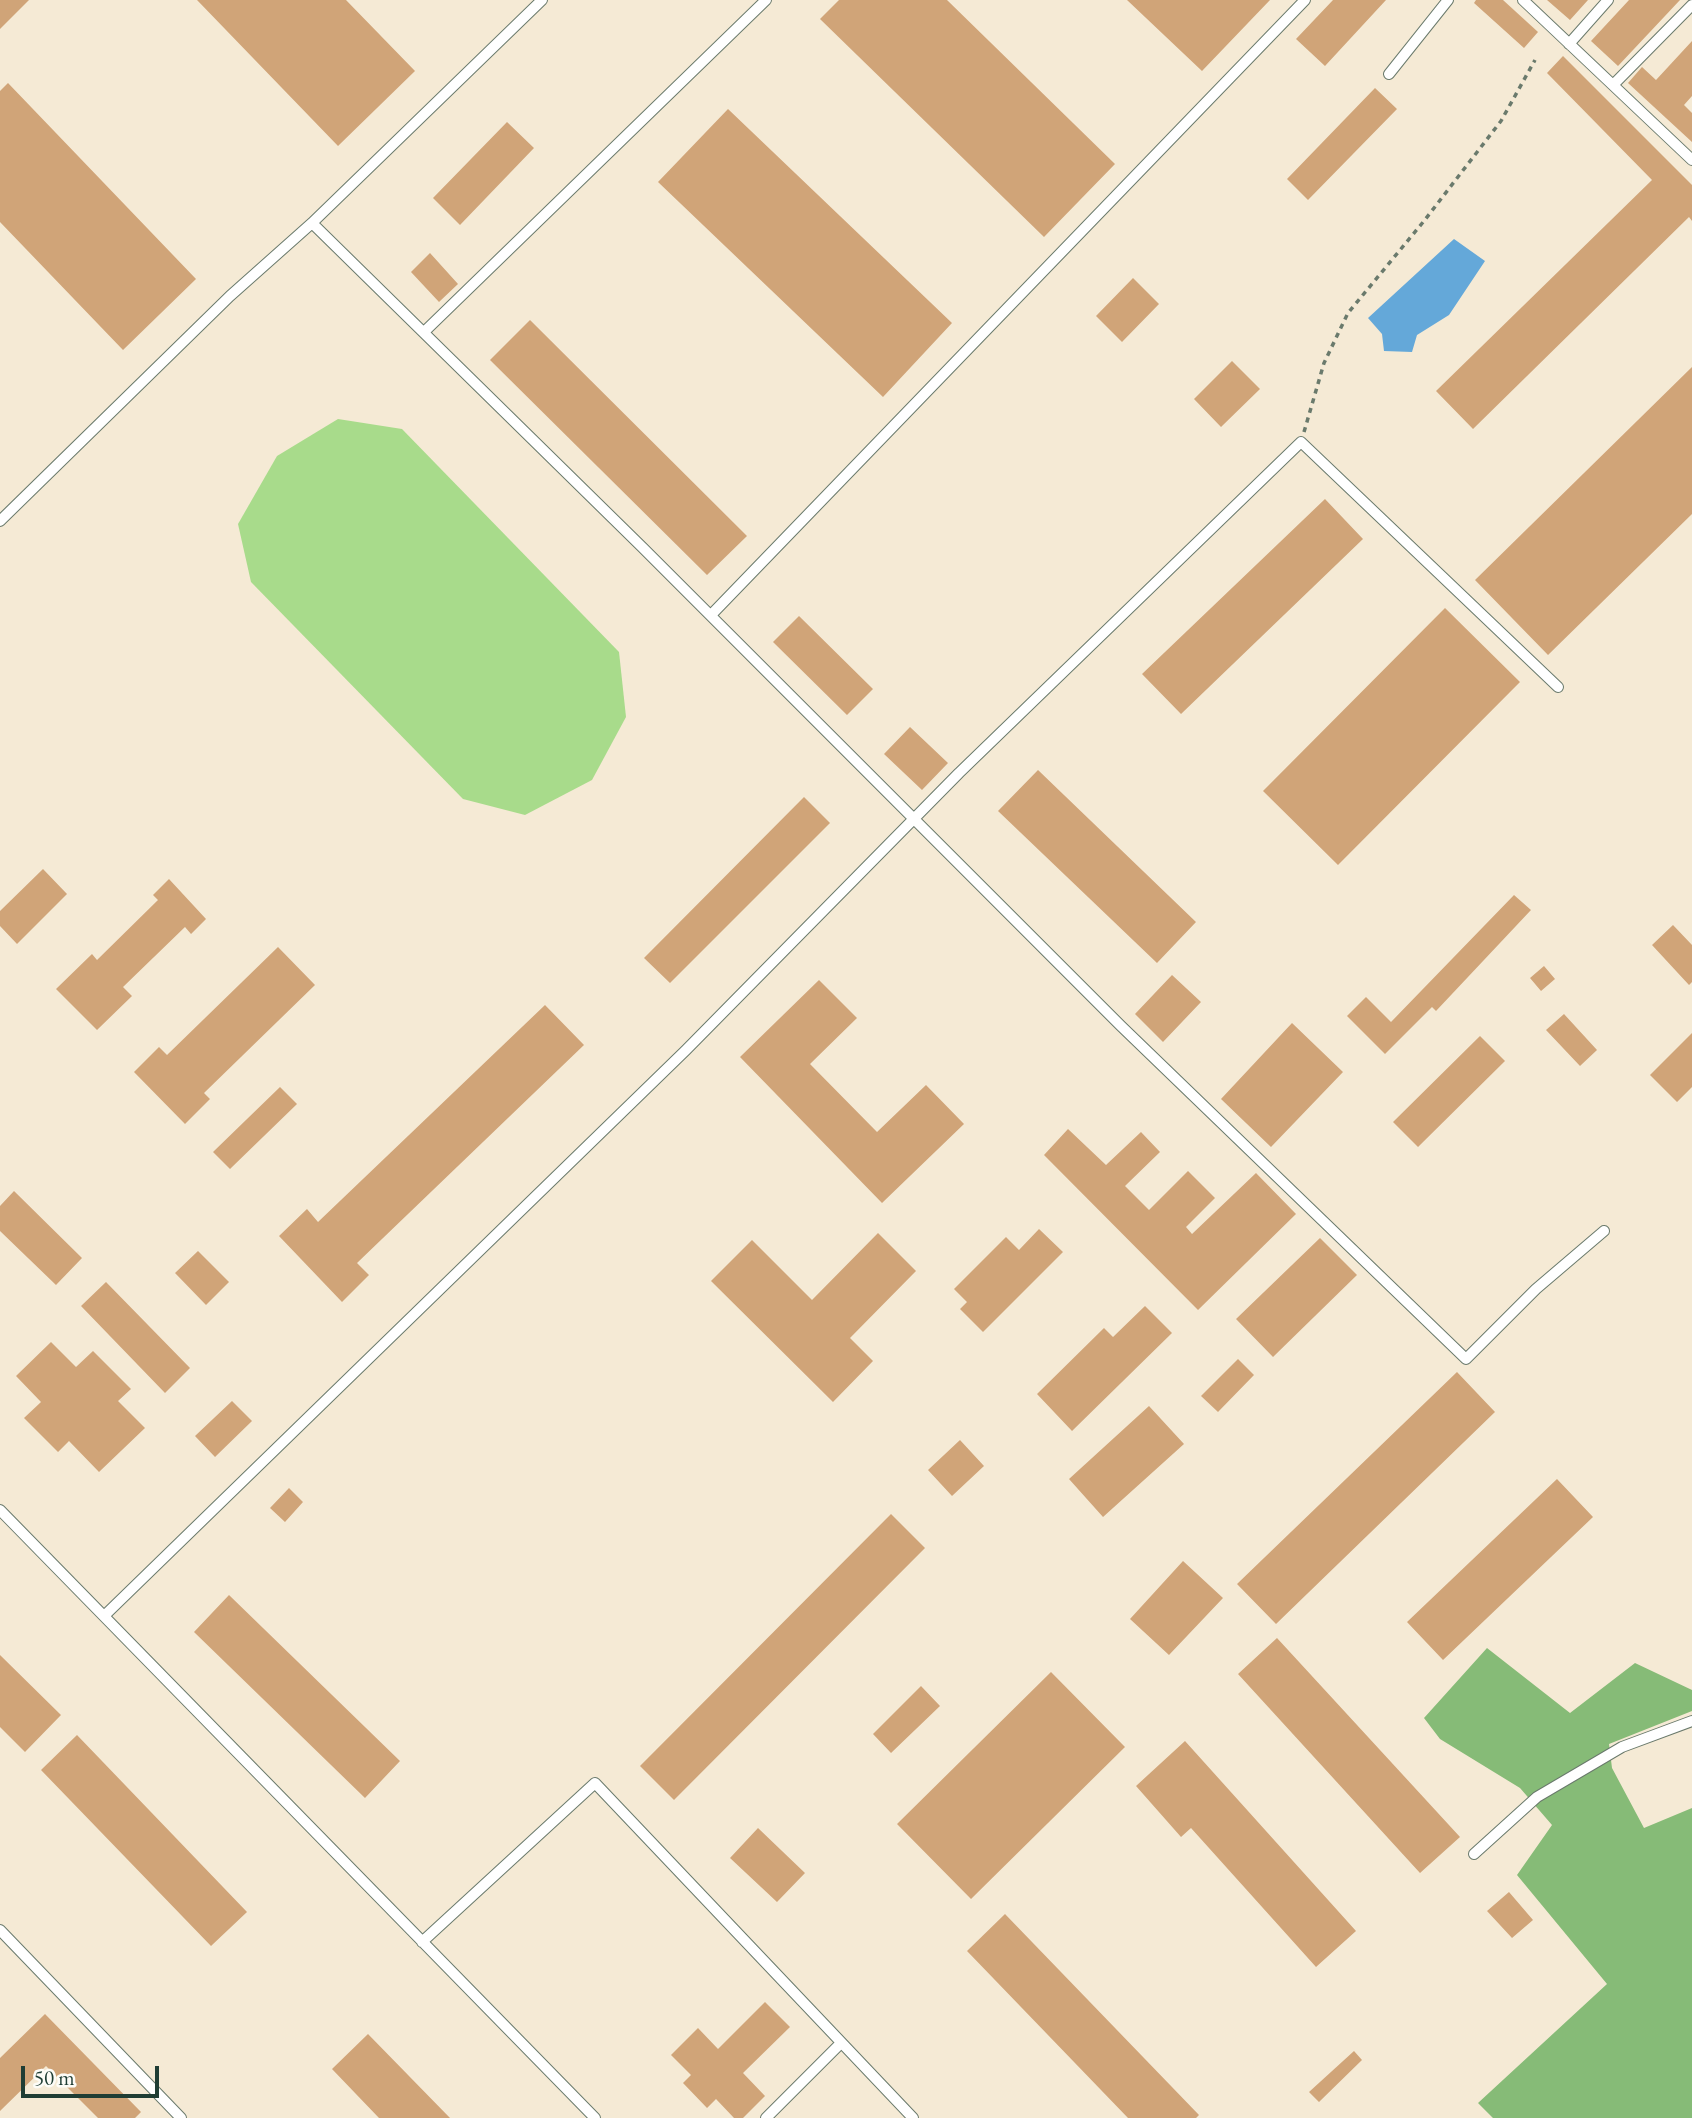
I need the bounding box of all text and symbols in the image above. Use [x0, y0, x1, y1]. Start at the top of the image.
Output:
scale bar [24, 2052, 163, 2096]
text: 50 m [34, 2064, 75, 2091]

